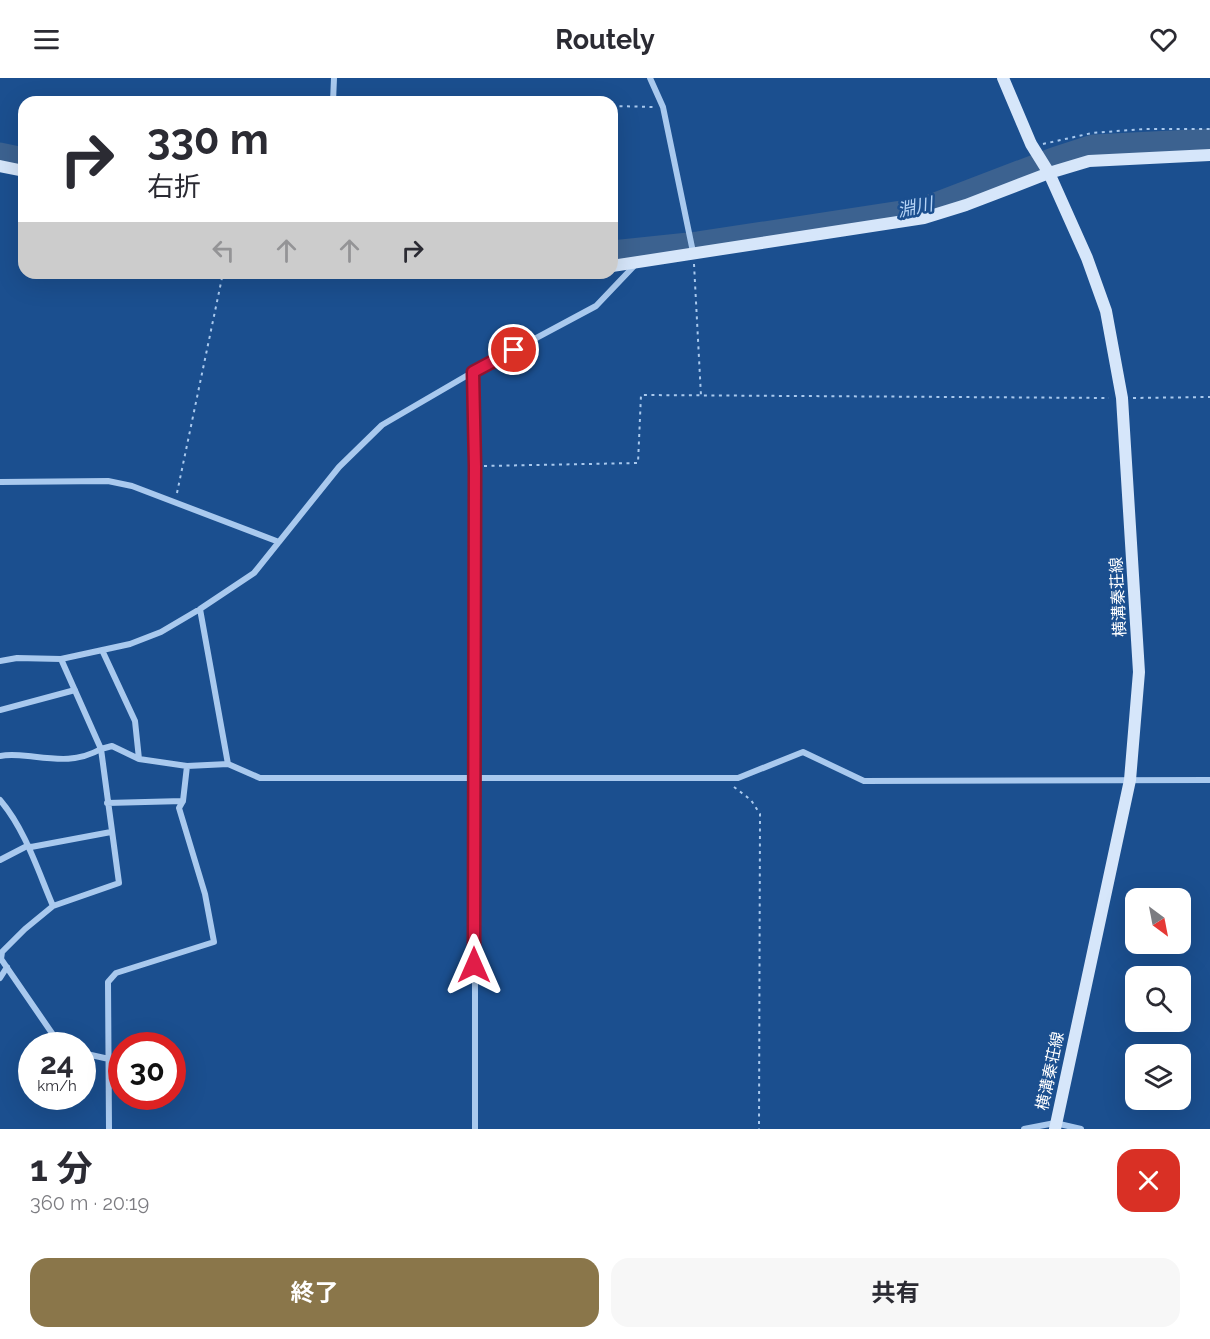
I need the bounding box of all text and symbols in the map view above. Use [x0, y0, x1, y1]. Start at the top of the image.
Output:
icon: menu [30, 23, 63, 56]
icon: heart [1147, 23, 1180, 56]
text: Routely [555, 24, 655, 55]
text: 330 m [147, 115, 269, 164]
icon: right [48, 120, 126, 198]
text: 右折 [147, 171, 201, 202]
water label: 淵川 [895, 193, 937, 221]
icon: left [207, 234, 240, 267]
icon: ahead [270, 234, 303, 267]
icon: ahead [333, 234, 366, 267]
icon: right [396, 234, 429, 267]
pin [488, 324, 539, 375]
icon: arrive [497, 333, 530, 366]
street label: 横溝秦荘線 [1106, 557, 1130, 637]
north arrow [1125, 888, 1191, 954]
map controls [1125, 888, 1191, 1110]
position arrow [442, 933, 506, 997]
button: search [1125, 966, 1191, 1032]
street label: 横溝秦荘線 [1032, 1030, 1068, 1112]
speed limit sign: 30 [108, 1032, 186, 1110]
button: layers [1125, 1044, 1191, 1110]
text: 24 [40, 1046, 74, 1081]
text: km/h [37, 1077, 77, 1095]
text: 1 分 [30, 1147, 92, 1189]
button: close [1117, 1149, 1180, 1212]
text: 360 m · 20:19 [30, 1191, 149, 1215]
button: 終了 [30, 1258, 599, 1327]
button: 共有 [611, 1258, 1180, 1327]

